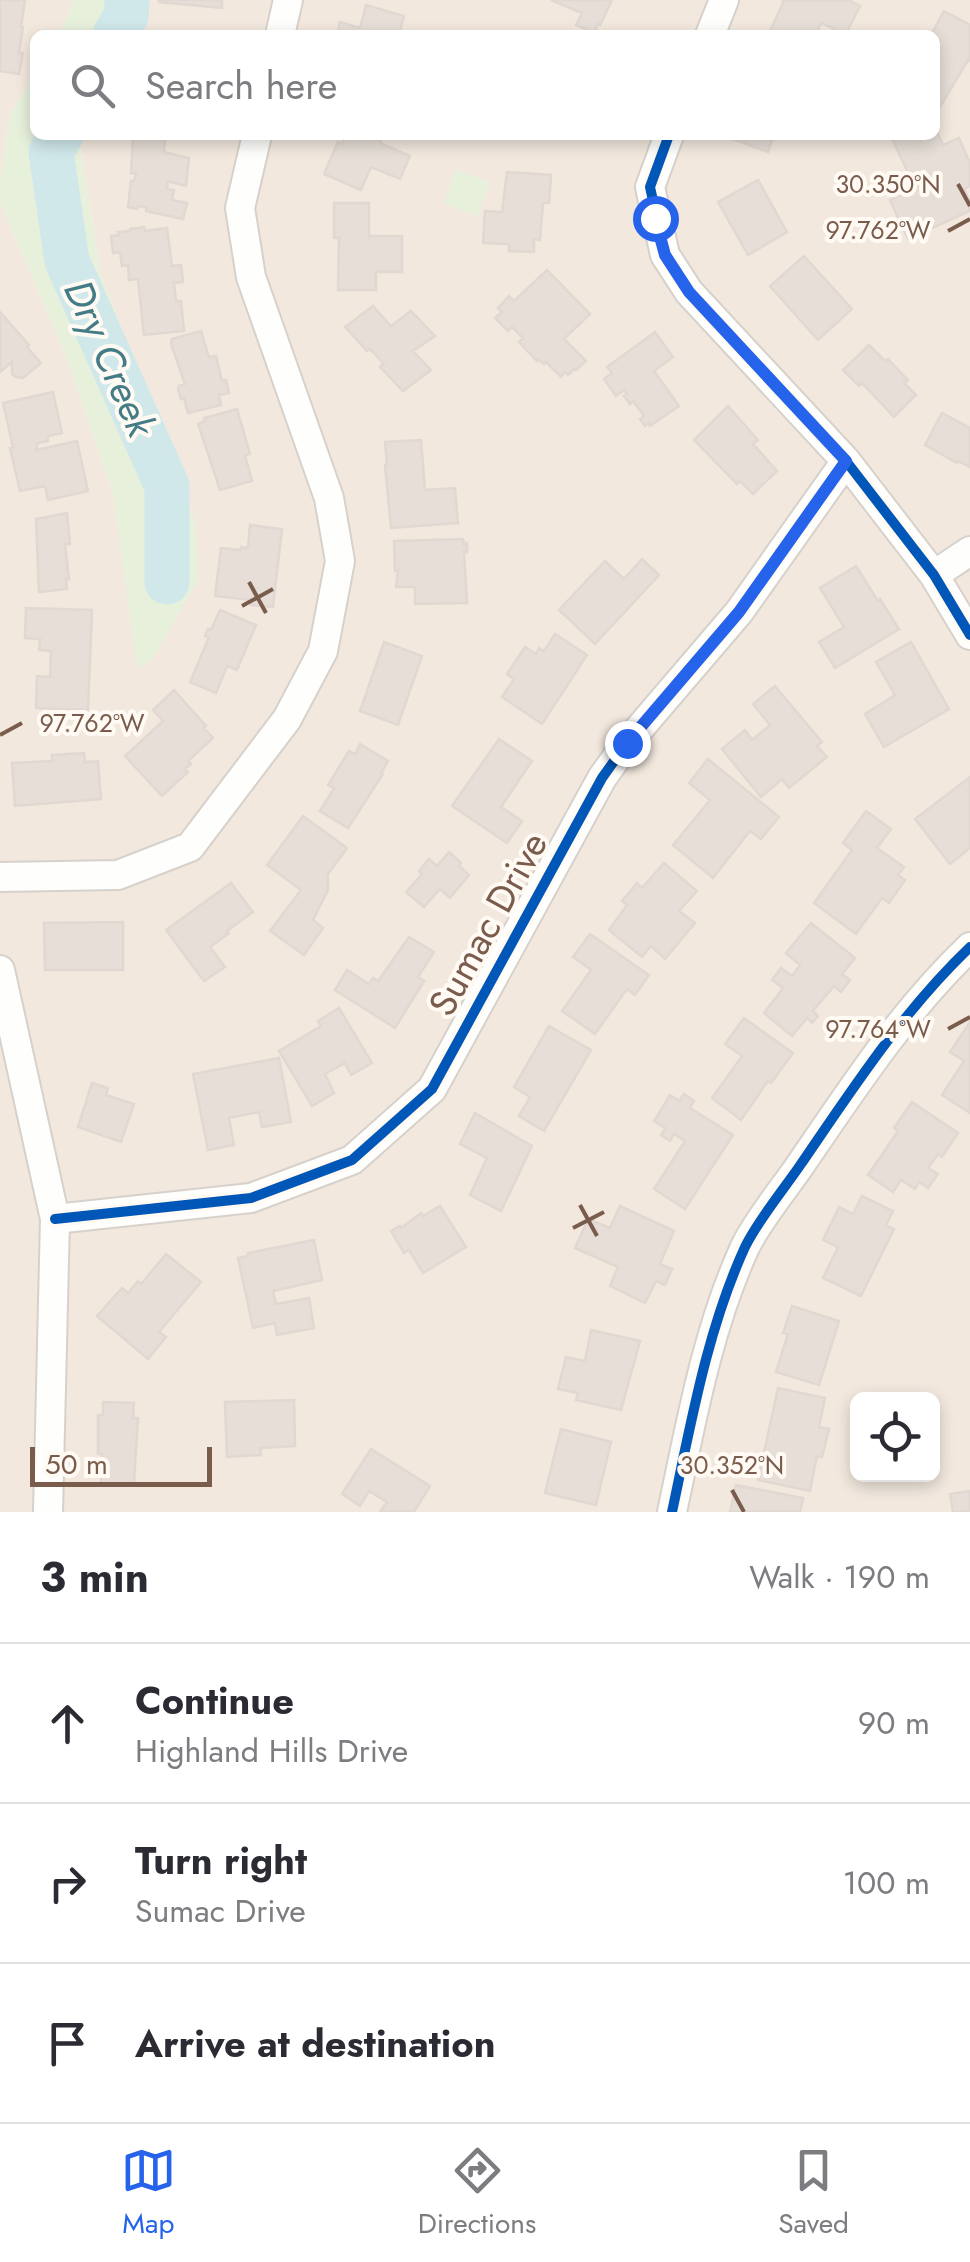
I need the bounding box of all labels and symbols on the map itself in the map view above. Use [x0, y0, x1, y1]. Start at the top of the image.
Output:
text: 30.350°N [835, 166, 941, 202]
route start [633, 196, 679, 242]
text: 97.762°W [825, 212, 931, 248]
water label: Dry Creek [50, 270, 171, 448]
text: 97.762°W [39, 705, 145, 741]
route end [605, 721, 651, 767]
street label: Sumac Drive [414, 822, 561, 1026]
text: 97.764°W [825, 1011, 931, 1047]
scale bar [30, 1442, 212, 1486]
text: 30.352°N [680, 1447, 784, 1483]

